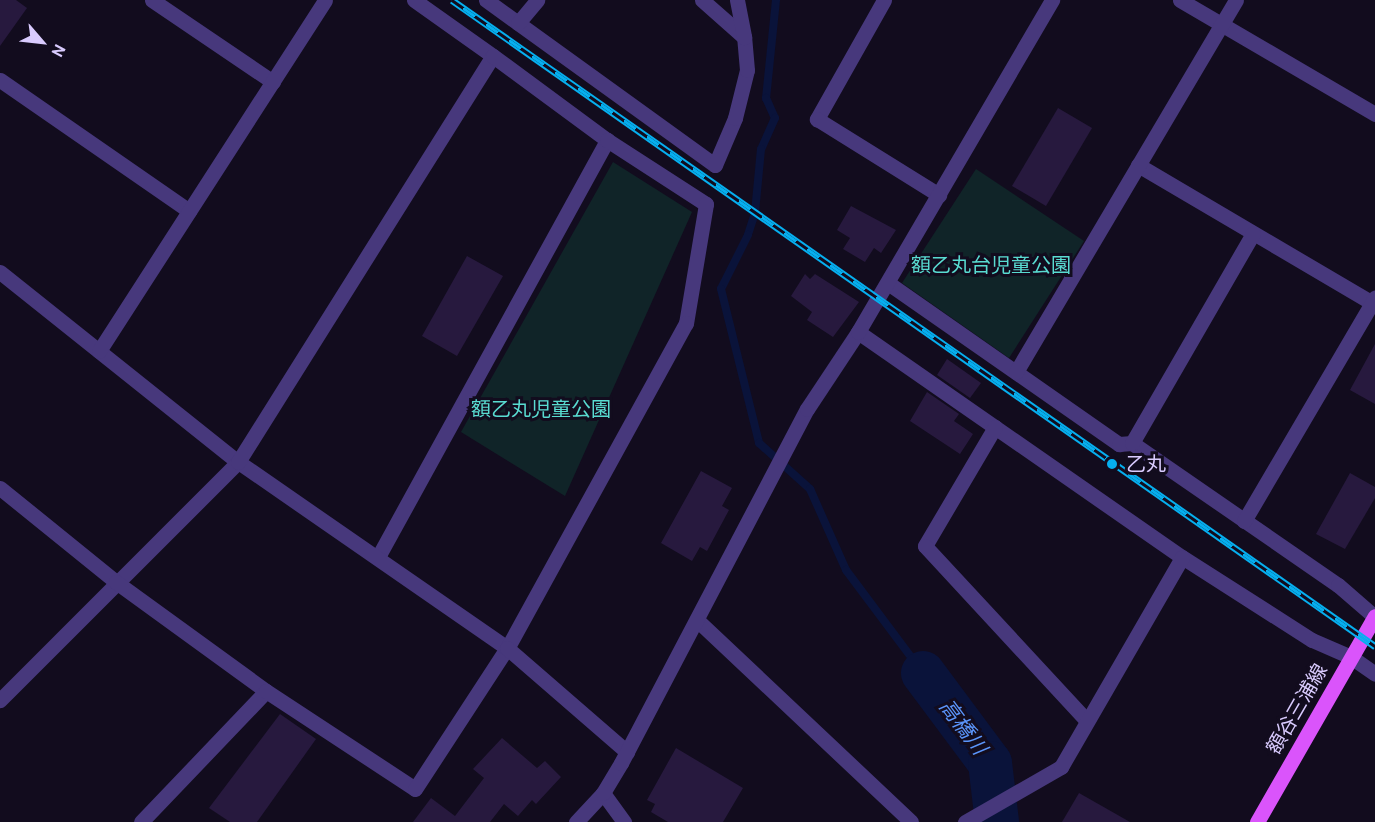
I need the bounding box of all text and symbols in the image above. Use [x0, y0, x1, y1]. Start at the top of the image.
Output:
north arrow [12, 12, 72, 72]
text: N [47, 41, 69, 60]
park label: 額乙丸台児童公園 [911, 253, 1071, 277]
park label: 額乙丸児童公園 [471, 397, 611, 421]
place label: 乙丸 [1126, 452, 1166, 476]
marker: 乙丸 [1103, 455, 1121, 473]
street label: 額谷三浦線 [1262, 660, 1332, 758]
water label: 高橋川 [934, 694, 992, 760]

